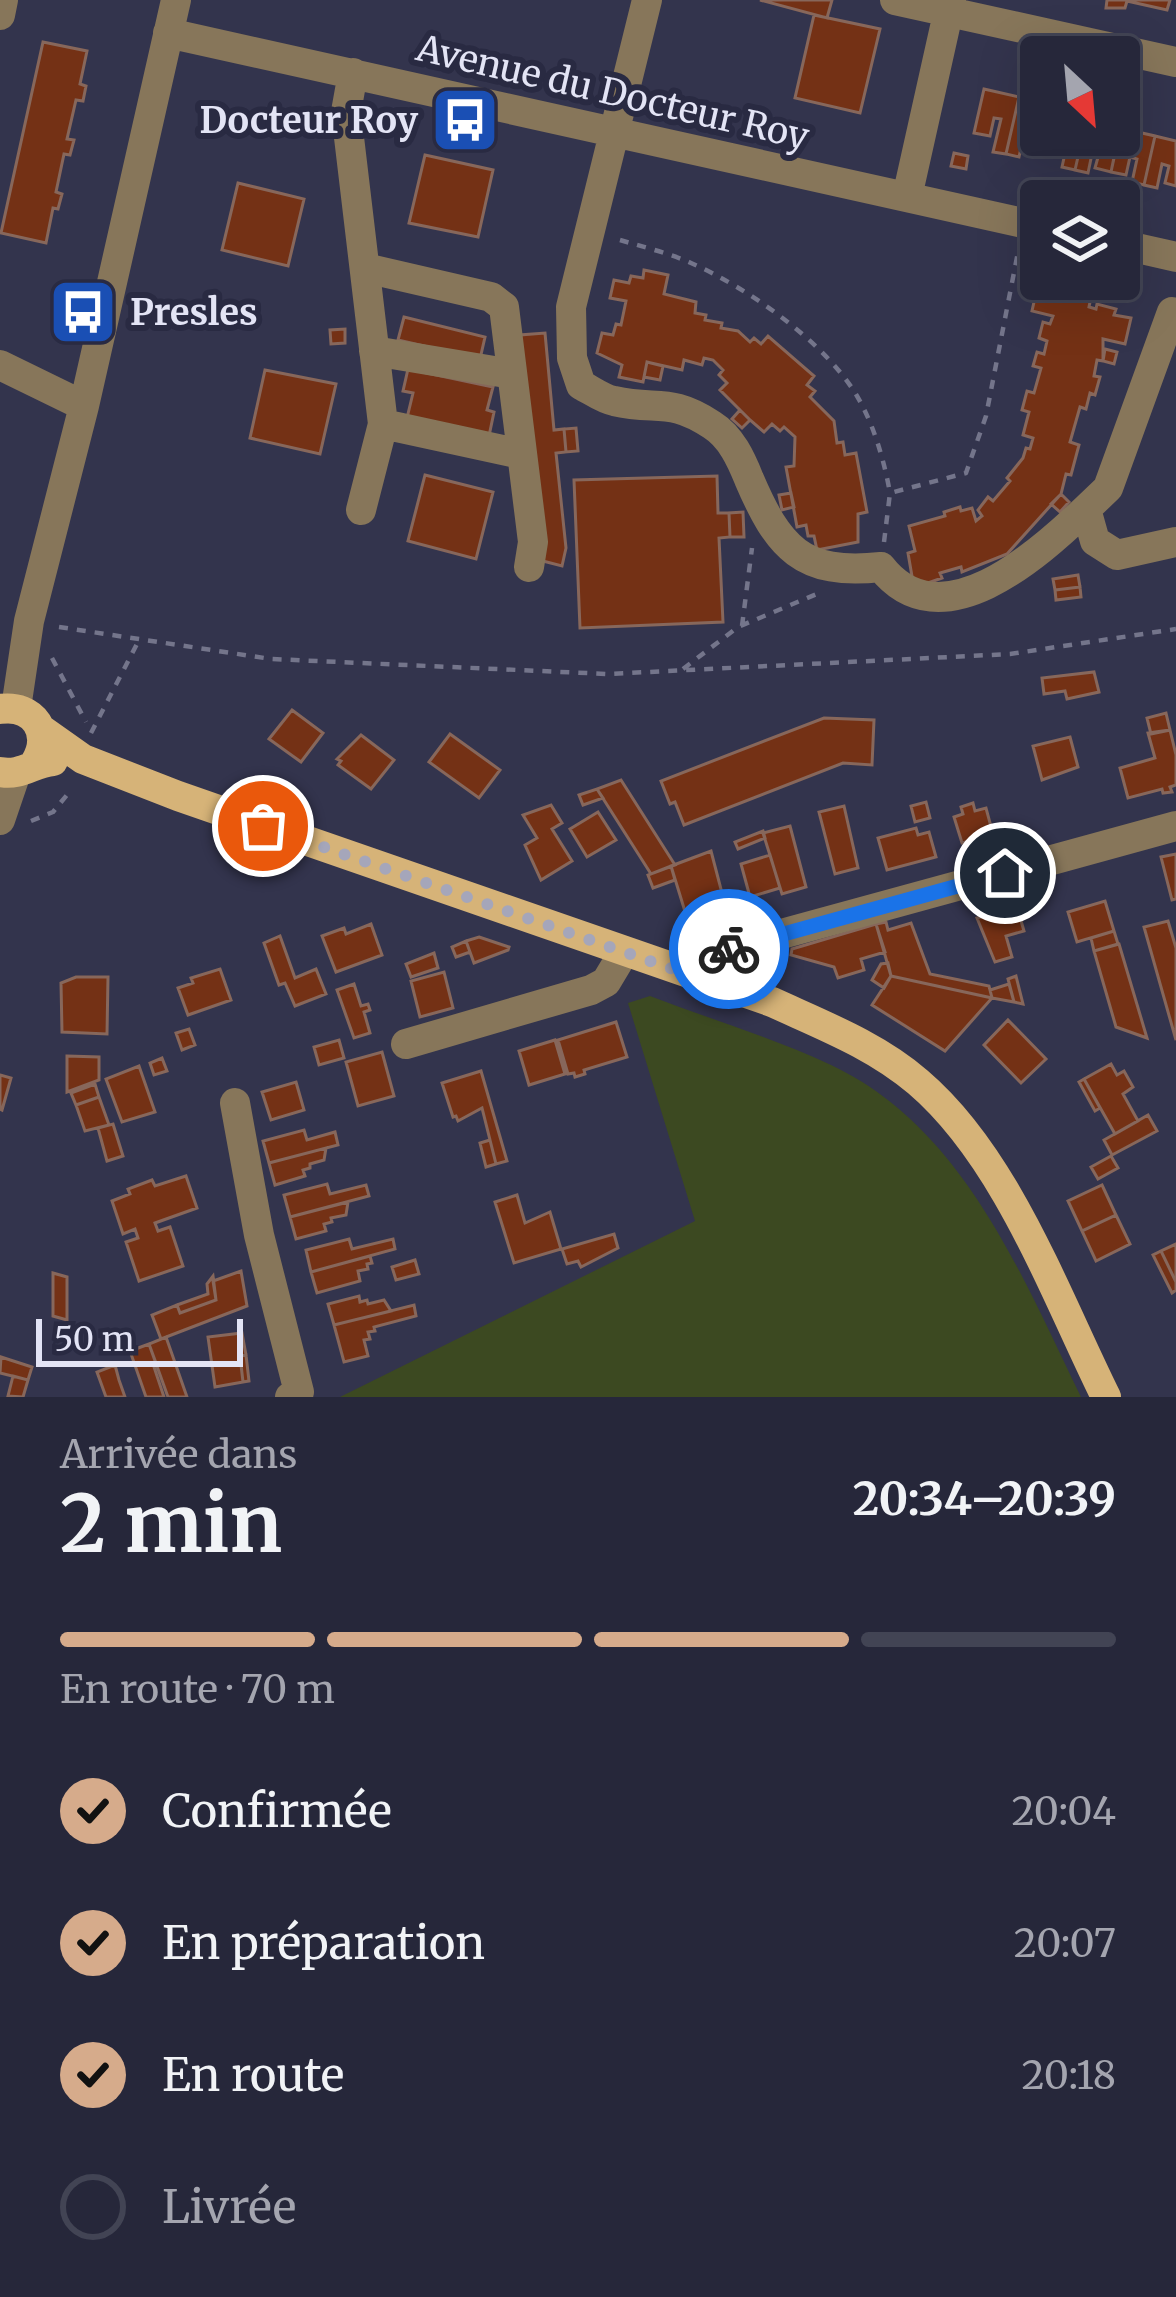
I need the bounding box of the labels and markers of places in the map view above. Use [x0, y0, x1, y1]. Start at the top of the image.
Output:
bus stop icon: Docteur Roy [430, 85, 500, 155]
place label: Docteur Roy [199, 98, 419, 143]
bus stop icon: Presles [48, 277, 118, 347]
place label: Presles [130, 290, 258, 335]
pin [212, 775, 314, 877]
pin [954, 822, 1056, 924]

